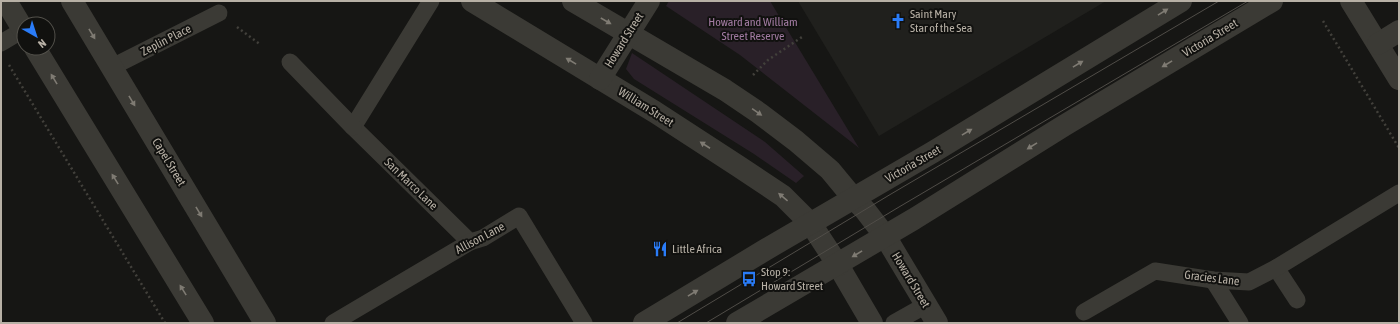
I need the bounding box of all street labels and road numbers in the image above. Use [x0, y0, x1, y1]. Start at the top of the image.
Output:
street label: Howard Street [602, 9, 647, 70]
street label: Victoria Street [1180, 16, 1241, 60]
street label: Zeplin Place [139, 21, 193, 59]
street label: William Street [616, 84, 677, 130]
street label: Capel Street [149, 136, 189, 189]
street label: Victoria Street [883, 142, 944, 186]
street label: San Marco Lane [382, 155, 440, 213]
street label: Allison Lane [453, 219, 507, 257]
street label: Howard Street [889, 250, 933, 311]
street label: Gracies Lane [1184, 268, 1240, 288]

